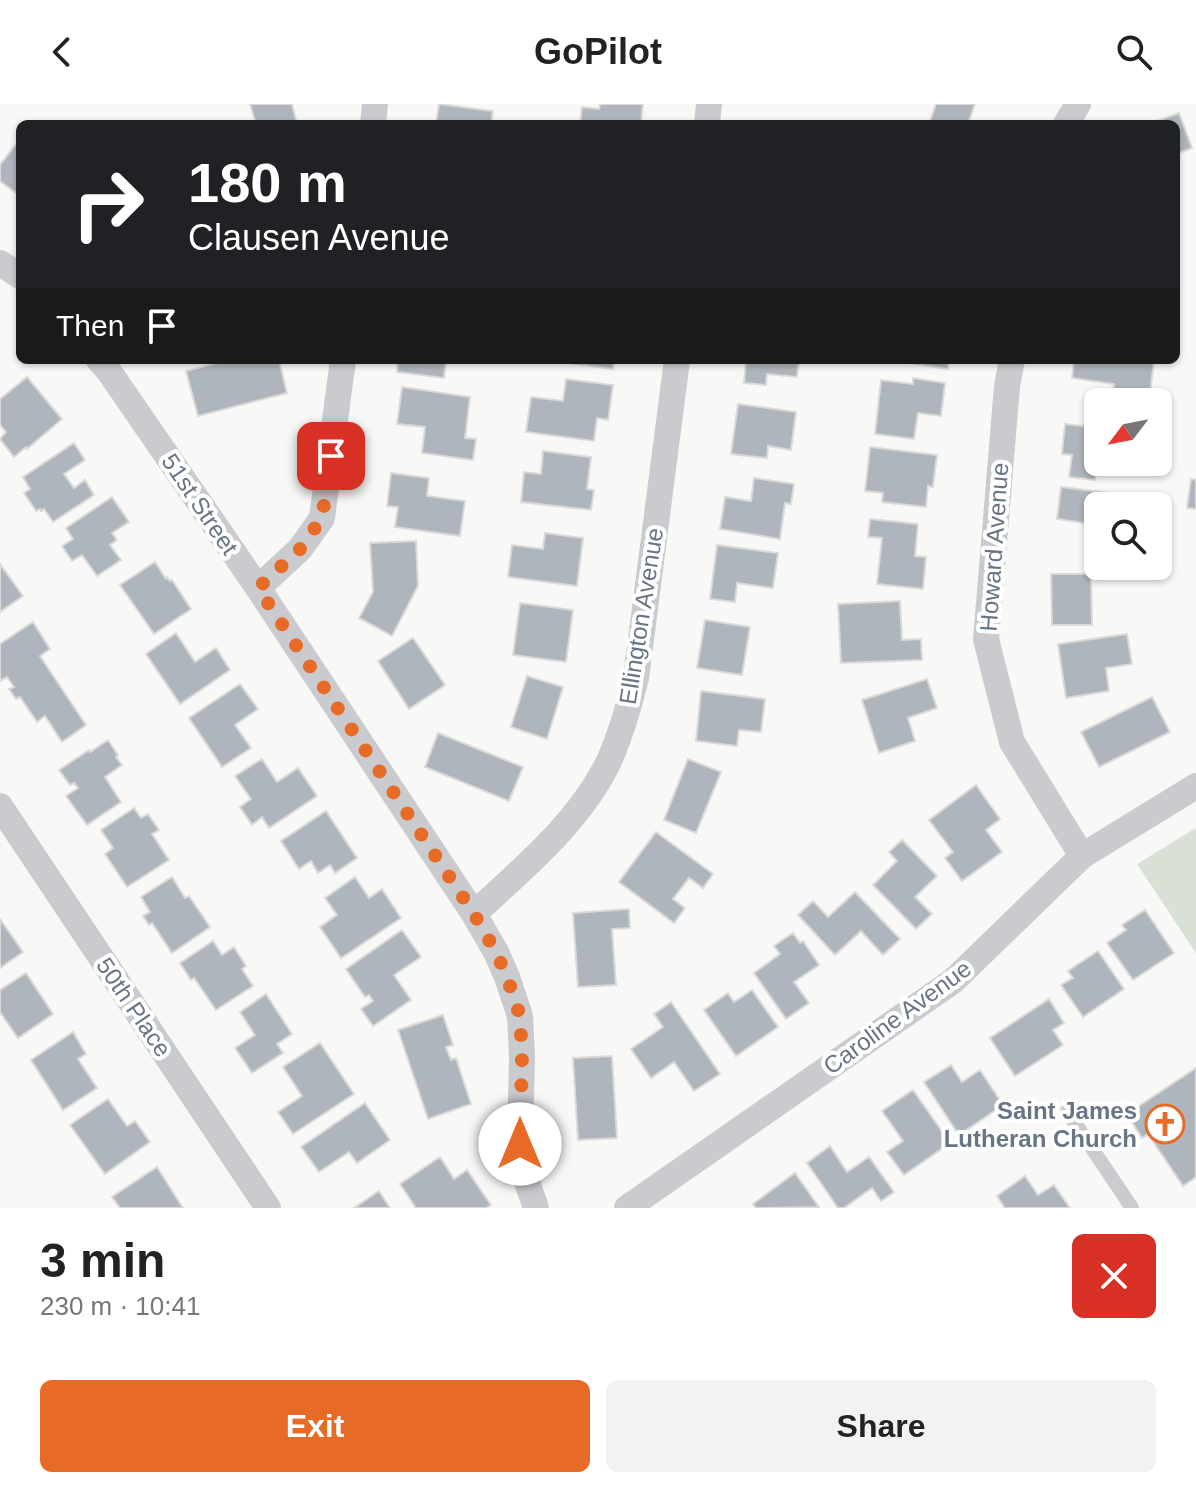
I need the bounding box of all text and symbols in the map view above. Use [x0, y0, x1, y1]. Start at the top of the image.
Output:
icon: back [40, 30, 84, 74]
icon: search [1112, 30, 1156, 74]
text: GoPilot [534, 31, 662, 72]
text: 180 m [188, 151, 347, 214]
icon: right [56, 152, 160, 256]
text: Clausen Avenue [188, 217, 450, 258]
icon: arrive [140, 304, 184, 348]
text: Then [56, 309, 124, 342]
north arrow [1084, 388, 1172, 476]
map controls [1084, 388, 1172, 580]
pin [297, 422, 365, 490]
icon: arrive [309, 434, 353, 478]
street label: 51st Street [156, 448, 244, 560]
street label: Howard Avenue [975, 462, 1013, 632]
button: search [1084, 492, 1172, 580]
street label: Ellington Avenue [614, 526, 668, 706]
street label: 50th Place [91, 952, 177, 1062]
street label: Caroline Avenue [818, 954, 976, 1080]
place label: Saint James Lutheran Church [944, 1097, 1137, 1152]
position arrow [478, 1102, 562, 1186]
church icon: Saint James Lutheran Church [1144, 1103, 1186, 1145]
text: 3 min [40, 1234, 165, 1287]
button: close [1072, 1234, 1156, 1318]
text: 230 m · 10:41 [40, 1291, 200, 1321]
button: Exit [40, 1380, 590, 1472]
button: Share [606, 1380, 1156, 1472]

